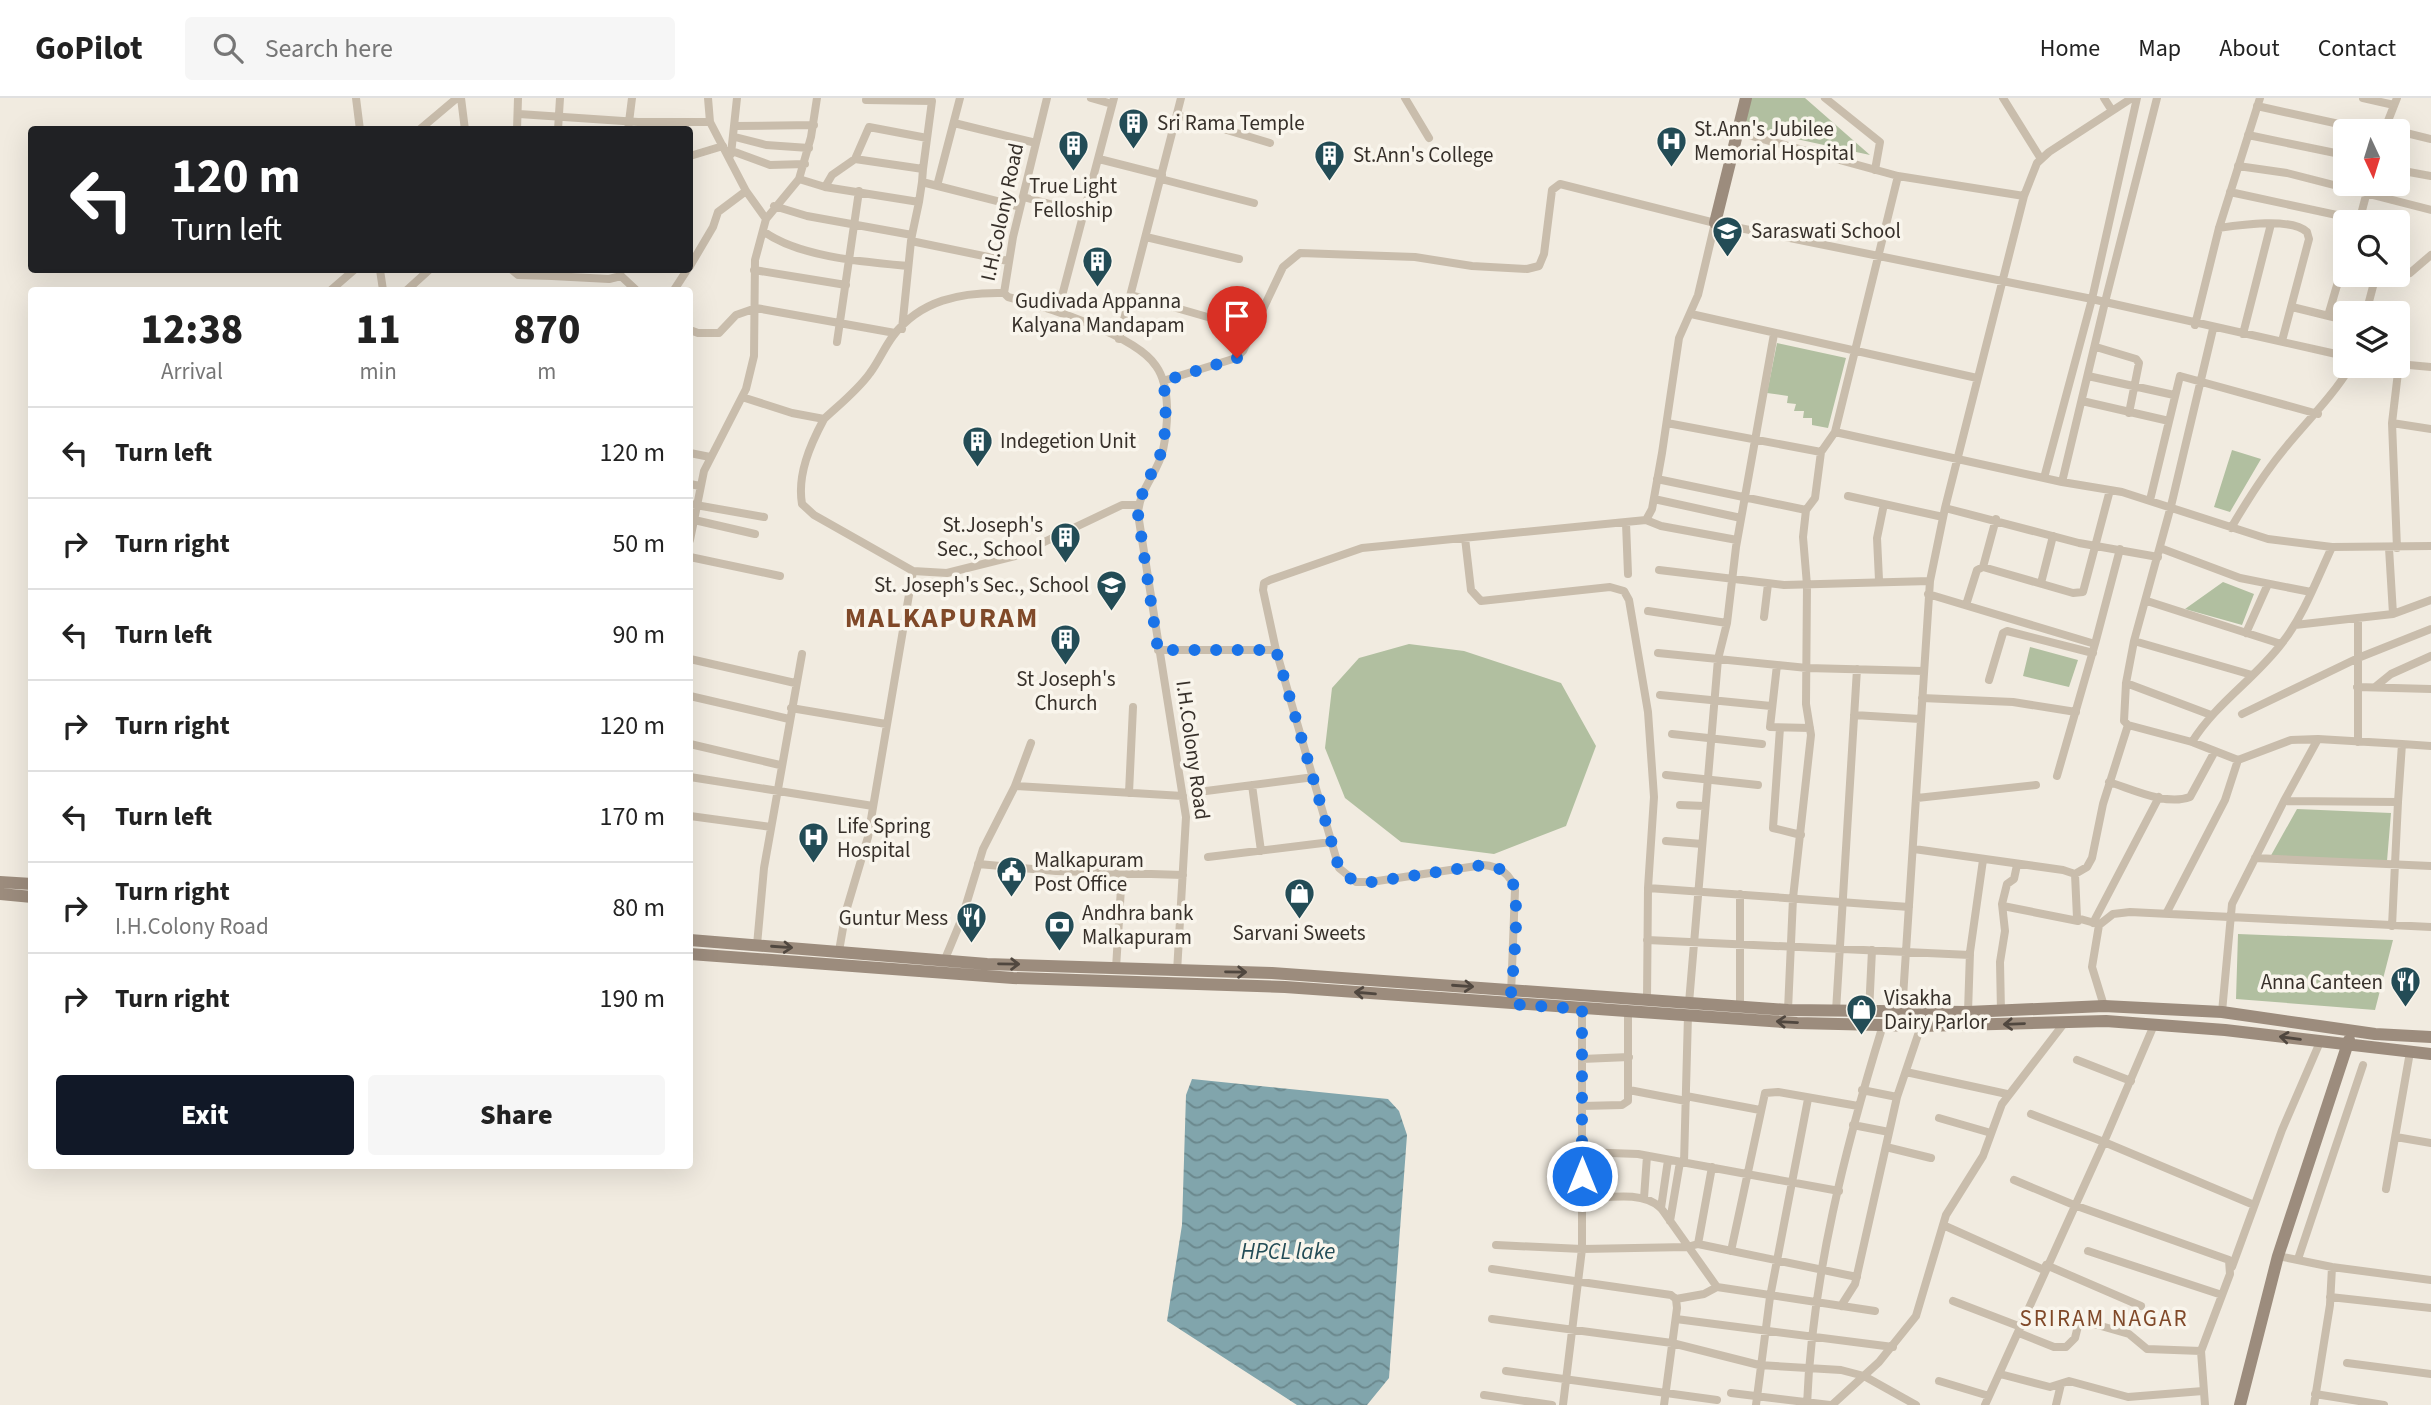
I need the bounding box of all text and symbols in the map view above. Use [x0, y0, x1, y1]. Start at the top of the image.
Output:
search box [185, 17, 675, 80]
text: GoPilot [35, 25, 143, 72]
icon: search [209, 29, 247, 67]
text: Search here [265, 30, 393, 67]
text: Home [2040, 31, 2100, 66]
text: Map [2138, 31, 2181, 66]
text: About [2219, 31, 2280, 66]
text: Contact [2318, 31, 2396, 66]
building icon: Sri Rama Temple [1117, 106, 1151, 150]
place label: Sri Rama Temple [1157, 108, 1305, 138]
place label: St.Ann's Jubilee Memorial Hospital [1694, 114, 1854, 168]
north arrow [2333, 119, 2410, 196]
map controls [2333, 119, 2410, 378]
hospital icon: St.Ann's Jubilee Memorial Hospital [1654, 124, 1688, 168]
building icon: True Light Felloship [1056, 129, 1090, 173]
building icon: St.Ann's College [1313, 138, 1347, 182]
street label: I.H.Colony Road [973, 140, 1031, 284]
place label: St.Ann's College [1353, 140, 1493, 170]
text: 120 m [171, 142, 300, 212]
icon: left [56, 154, 147, 245]
place label: True Light Felloship [1029, 171, 1117, 225]
text: Turn left [171, 207, 282, 253]
button: search [2333, 210, 2410, 287]
school or university icon: Saraswati School [1711, 214, 1745, 258]
place label: Saraswati School [1751, 216, 1901, 246]
building icon: Gudivada Appanna Kalyana Mandapam [1081, 244, 1115, 288]
place label: Gudivada Appanna Kalyana Mandapam [1011, 286, 1185, 340]
pin [1207, 286, 1267, 358]
icon: arrive [1218, 297, 1256, 335]
text: 12:38 [141, 300, 243, 360]
text: 11 [356, 300, 401, 360]
text: 870 [513, 300, 580, 360]
button: layers [2333, 301, 2410, 378]
text: Arrival [161, 355, 223, 388]
text: min [360, 355, 397, 388]
text: m [537, 355, 556, 388]
building icon: Indegetion Unit [960, 424, 994, 468]
place label: Indegetion Unit [1000, 426, 1136, 456]
icon: left [56, 434, 94, 472]
text: Turn left [115, 434, 212, 471]
text: 120 m [599, 434, 665, 471]
place label: St.Joseph's Sec., School [937, 510, 1043, 564]
building icon: St.Joseph's Sec., School [1049, 520, 1083, 564]
icon: right [56, 525, 94, 563]
text: Turn right [115, 525, 230, 562]
text: 50 m [612, 525, 665, 562]
school or university icon: St. Joseph's Sec., School [1095, 568, 1129, 612]
place label: St. Joseph's Sec., School [874, 570, 1089, 600]
district label: MALKAPURAM [845, 598, 1039, 638]
icon: left [56, 616, 94, 654]
text: Turn left [115, 616, 212, 653]
text: 90 m [612, 616, 665, 653]
building icon: St Joseph's Church [1049, 622, 1083, 666]
place label: St Joseph's Church [1016, 664, 1116, 718]
street label: I.H.Colony Road [1168, 678, 1218, 822]
icon: right [56, 707, 94, 745]
text: Turn right [115, 707, 230, 744]
text: 120 m [599, 707, 665, 744]
icon: left [56, 798, 94, 836]
text: Turn left [115, 798, 212, 835]
text: 170 m [599, 798, 665, 835]
place label: Life Spring Hospital [837, 811, 931, 865]
hospital icon: Life Spring Hospital [797, 821, 831, 865]
place label: Malkapuram Post Office [1034, 845, 1144, 899]
public building icon: Malkapuram Post Office [994, 855, 1028, 899]
text: Turn right [115, 873, 230, 910]
shop icon: Sarvani Sweets [1282, 876, 1316, 920]
icon: right [56, 889, 94, 927]
text: 80 m [612, 889, 665, 926]
place label: Andhra bank Malkapuram [1082, 898, 1194, 952]
restaurant icon: Guntur Mess [954, 901, 988, 945]
place label: Guntur Mess [839, 903, 948, 933]
bank icon: Andhra bank Malkapuram [1042, 908, 1076, 952]
text: I.H.Colony Road [115, 910, 269, 943]
place label: Sarvani Sweets [1233, 918, 1366, 948]
one-way arrow [770, 941, 793, 954]
one-way arrow [997, 957, 1020, 971]
one-way arrow [1224, 965, 1247, 979]
restaurant icon: Anna Canteen [2389, 965, 2423, 1009]
place label: Anna Canteen [2261, 967, 2383, 997]
icon: right [56, 980, 94, 1018]
text: Turn right [115, 980, 230, 1017]
text: 190 m [599, 980, 665, 1017]
one-way arrow [1451, 980, 1474, 993]
place label: Visakha Dairy Parlor [1884, 983, 1988, 1037]
one-way arrow [1354, 986, 1376, 999]
shop icon: Visakha Dairy Parlor [1844, 993, 1878, 1037]
one-way arrow [1776, 1016, 1799, 1029]
one-way arrow [2003, 1017, 2026, 1030]
one-way arrow [2279, 1032, 2302, 1045]
button: Exit [56, 1075, 354, 1155]
button: Share [368, 1075, 665, 1155]
position arrow [1545, 1139, 1619, 1213]
water label: HPCL lake [1241, 1235, 1335, 1268]
district label: SRIRAM NAGAR [2019, 1302, 2189, 1335]

